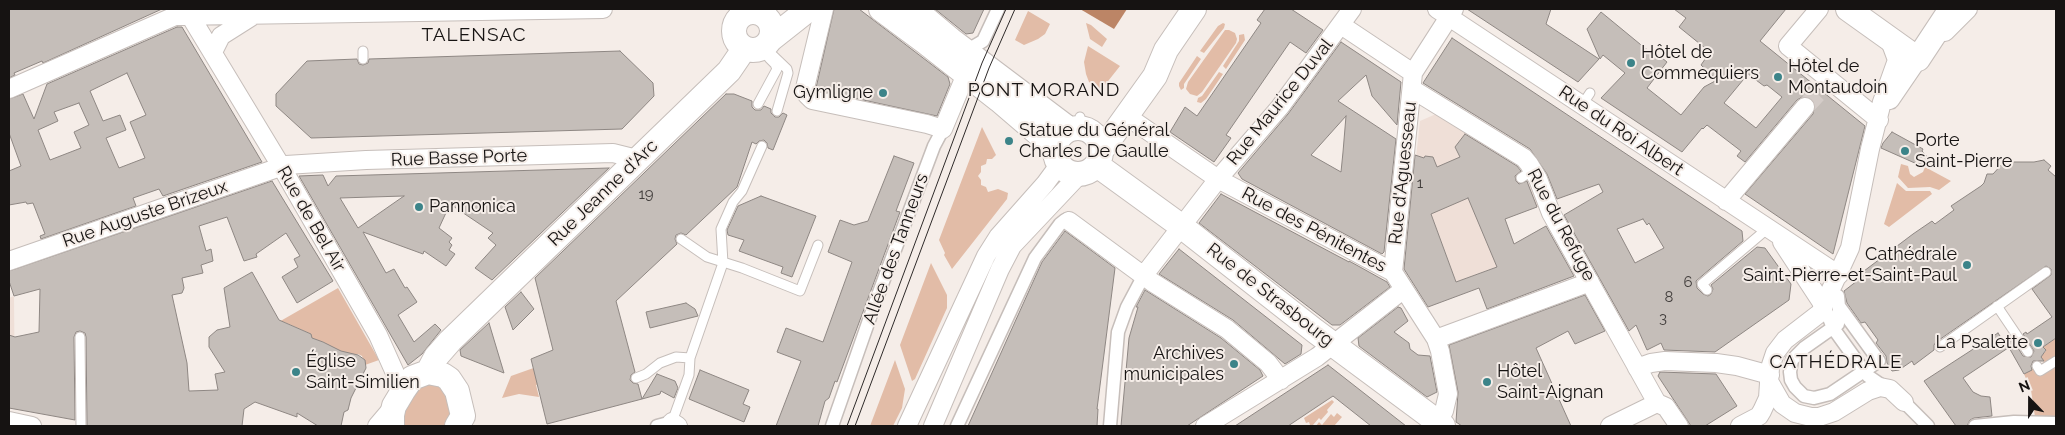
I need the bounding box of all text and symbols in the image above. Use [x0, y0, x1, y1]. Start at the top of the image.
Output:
district label: TALENSAC [420, 24, 528, 46]
street label: Rue Maurice Duval [1222, 34, 1338, 170]
place label: Hôtel de Commequiers [1641, 42, 1759, 84]
place label: Hôtel de Montaudoin [1788, 56, 1888, 98]
marker: Hôtel de Commequiers [1625, 57, 1637, 69]
marker: Hôtel de Montaudoin [1772, 71, 1784, 83]
district label: PONT MORAND [966, 79, 1122, 101]
street label: Rue du Roi Albert [1555, 81, 1687, 181]
place label: Gymligne [793, 82, 873, 104]
marker: Gymligne [877, 87, 889, 99]
street label: Rue d'Aguesseau [1385, 100, 1421, 246]
place label: Statue du Général Charles De Gaulle [1019, 120, 1169, 162]
place label: Porte Saint-Pierre [1915, 130, 2012, 172]
street label: Rue Jeanne d'Arc [544, 135, 662, 251]
marker: Statue du Général Charles De Gaulle [1003, 135, 1015, 147]
street label: Rue Basse Porte [391, 145, 527, 171]
marker: Porte Saint-Pierre [1899, 145, 1911, 157]
street label: Rue de Bel Air [272, 162, 350, 276]
street label: Rue du Refuge [1522, 165, 1600, 285]
street label: Allée des Tanneurs [859, 171, 933, 327]
house number: 1 [1417, 174, 1423, 192]
street label: Rue Auguste Brizeux [60, 176, 230, 252]
street label: Rue des Pénitentes [1238, 183, 1390, 277]
house number: 19 [638, 185, 654, 203]
place label: Pannonica [429, 196, 516, 218]
marker: Pannonica [413, 201, 425, 213]
street label: Rue de Strasbourg [1202, 239, 1338, 351]
place label: Cathédrale Saint-Pierre-et-Saint-Paul [1743, 244, 1957, 286]
marker: Cathédrale Saint-Pierre-et-Saint-Paul [1961, 259, 1973, 271]
house number: 6 [1683, 273, 1693, 291]
house number: 8 [1665, 288, 1673, 306]
house number: 3 [1659, 309, 1667, 327]
place label: La Psalette [1936, 332, 2028, 354]
marker: La Psalette [2032, 337, 2044, 349]
place label: Archives municipales [1123, 343, 1224, 386]
place label: Église Saint-Similien [306, 351, 420, 394]
district label: CATHÉDRALE [1768, 351, 1904, 373]
marker: Archives municipales [1228, 358, 1240, 370]
place label: Hôtel Saint-Aignan [1497, 361, 1604, 404]
marker: Église Saint-Similien [290, 366, 302, 378]
north arrow [2005, 375, 2055, 425]
marker: Hôtel Saint-Aignan [1481, 376, 1493, 388]
text: N [2016, 377, 2032, 396]

